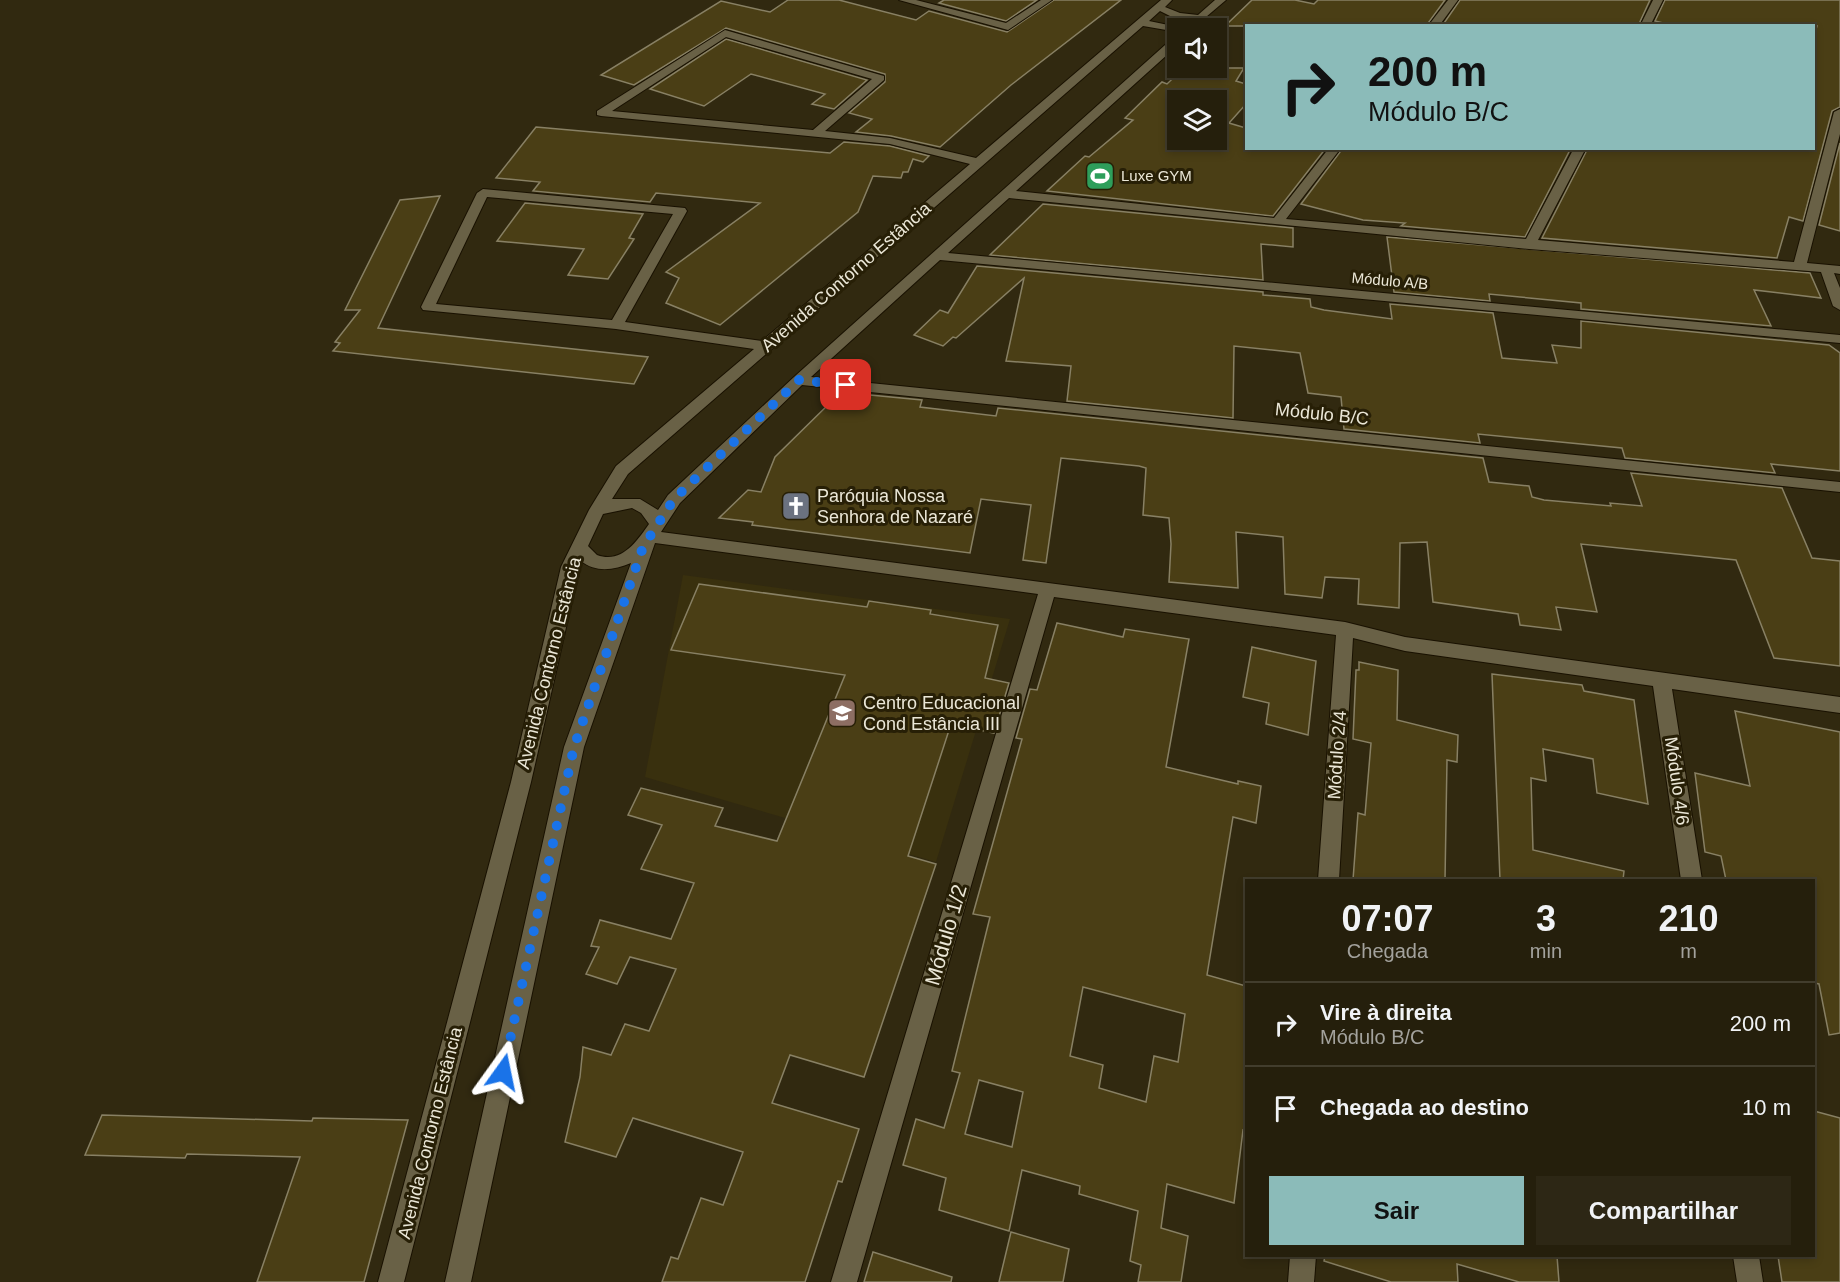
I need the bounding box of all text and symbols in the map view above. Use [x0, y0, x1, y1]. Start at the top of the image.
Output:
map controls [1167, 18, 1227, 150]
button: sound [1167, 18, 1227, 78]
icon: right [1269, 48, 1347, 126]
text: 200 m [1368, 48, 1487, 95]
button: layers [1167, 90, 1227, 150]
text: Módulo B/C [1368, 97, 1509, 127]
sports icon: Luxe GYM [1084, 160, 1116, 192]
place label: Luxe GYM [1121, 167, 1192, 184]
street label: Avenida Contorno Estância [757, 197, 935, 356]
street label: Módulo A/B [1351, 269, 1429, 292]
pin [820, 359, 871, 410]
icon: arrive [829, 368, 862, 401]
street label: Módulo B/C [1274, 399, 1370, 429]
place label: Paróquia Nossa Senhora de Nazaré [817, 486, 973, 527]
church icon: Paróquia Nossa Senhora de Nazaré [780, 490, 812, 522]
street label: Avenida Contorno Estância [513, 554, 585, 771]
place label: Centro Educacional Cond Estância III [863, 693, 1020, 734]
school or university icon: Centro Educacional Cond Estância III [826, 697, 858, 729]
street label: Módulo 2/4 [1324, 710, 1350, 800]
street label: Módulo 4/6 [1661, 736, 1693, 826]
street label: Módulo 1/2 [920, 882, 971, 988]
text: 07:07 [1341, 898, 1433, 939]
text: 3 [1536, 898, 1556, 939]
text: 210 [1658, 898, 1719, 939]
text: Chegada [1347, 940, 1428, 962]
text: min [1530, 940, 1562, 962]
text: m [1680, 940, 1697, 962]
text: Vire à direita [1320, 1000, 1452, 1025]
icon: right [1269, 1008, 1302, 1041]
text: 200 m [1730, 1011, 1791, 1036]
street label: Avenida Contorno Estância [394, 1024, 466, 1241]
text: Módulo B/C [1320, 1026, 1425, 1048]
position arrow [471, 1040, 535, 1104]
icon: arrive [1269, 1092, 1302, 1125]
text: Chegada ao destino [1320, 1095, 1529, 1120]
text: 10 m [1742, 1095, 1791, 1120]
button: Sair [1269, 1176, 1524, 1245]
button: Compartilhar [1536, 1176, 1791, 1245]

